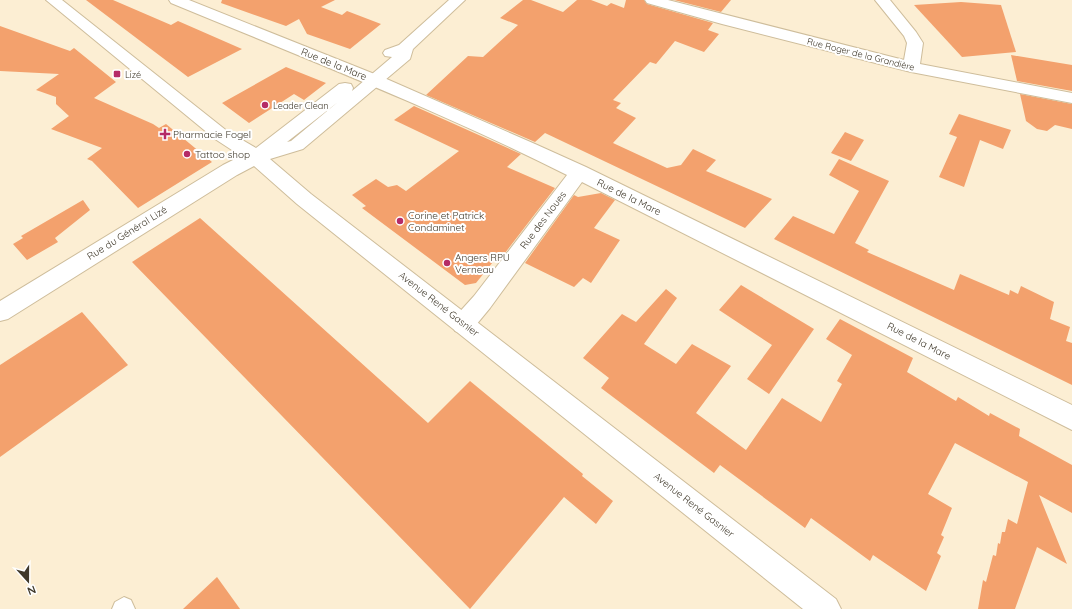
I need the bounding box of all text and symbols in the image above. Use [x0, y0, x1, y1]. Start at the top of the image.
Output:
street label: Rue Roger de la Grandière [806, 35, 916, 73]
street label: Rue de la Mare [299, 45, 369, 83]
marker: Lizé [112, 69, 122, 79]
place label: Lizé [125, 69, 141, 80]
marker: Leader Clean [260, 100, 270, 110]
place label: Leader Clean [273, 100, 328, 111]
place label: Pharmacie Fogel [173, 128, 251, 141]
marker: Pharmacie Fogel [160, 129, 170, 139]
place label: Tattoo shop [195, 148, 250, 161]
marker: Tattoo shop [182, 149, 192, 159]
street label: Rue de la Mare [595, 176, 664, 218]
street label: Rue des Noues [517, 188, 569, 252]
street label: Rue du Général Lizé [85, 203, 170, 263]
place label: Corine et Patrick Condaminet [408, 209, 484, 234]
marker: Corine et Patrick Condaminet [395, 216, 405, 226]
place label: Angers RPU Verneau [455, 251, 510, 276]
marker: Angers RPU Verneau [442, 258, 452, 268]
street label: Avenue René Gasnier [396, 269, 482, 340]
street label: Rue de la Mare [885, 319, 953, 363]
street label: Avenue René Gasnier [651, 470, 737, 541]
north arrow [8, 561, 48, 601]
text: N [25, 582, 38, 598]

